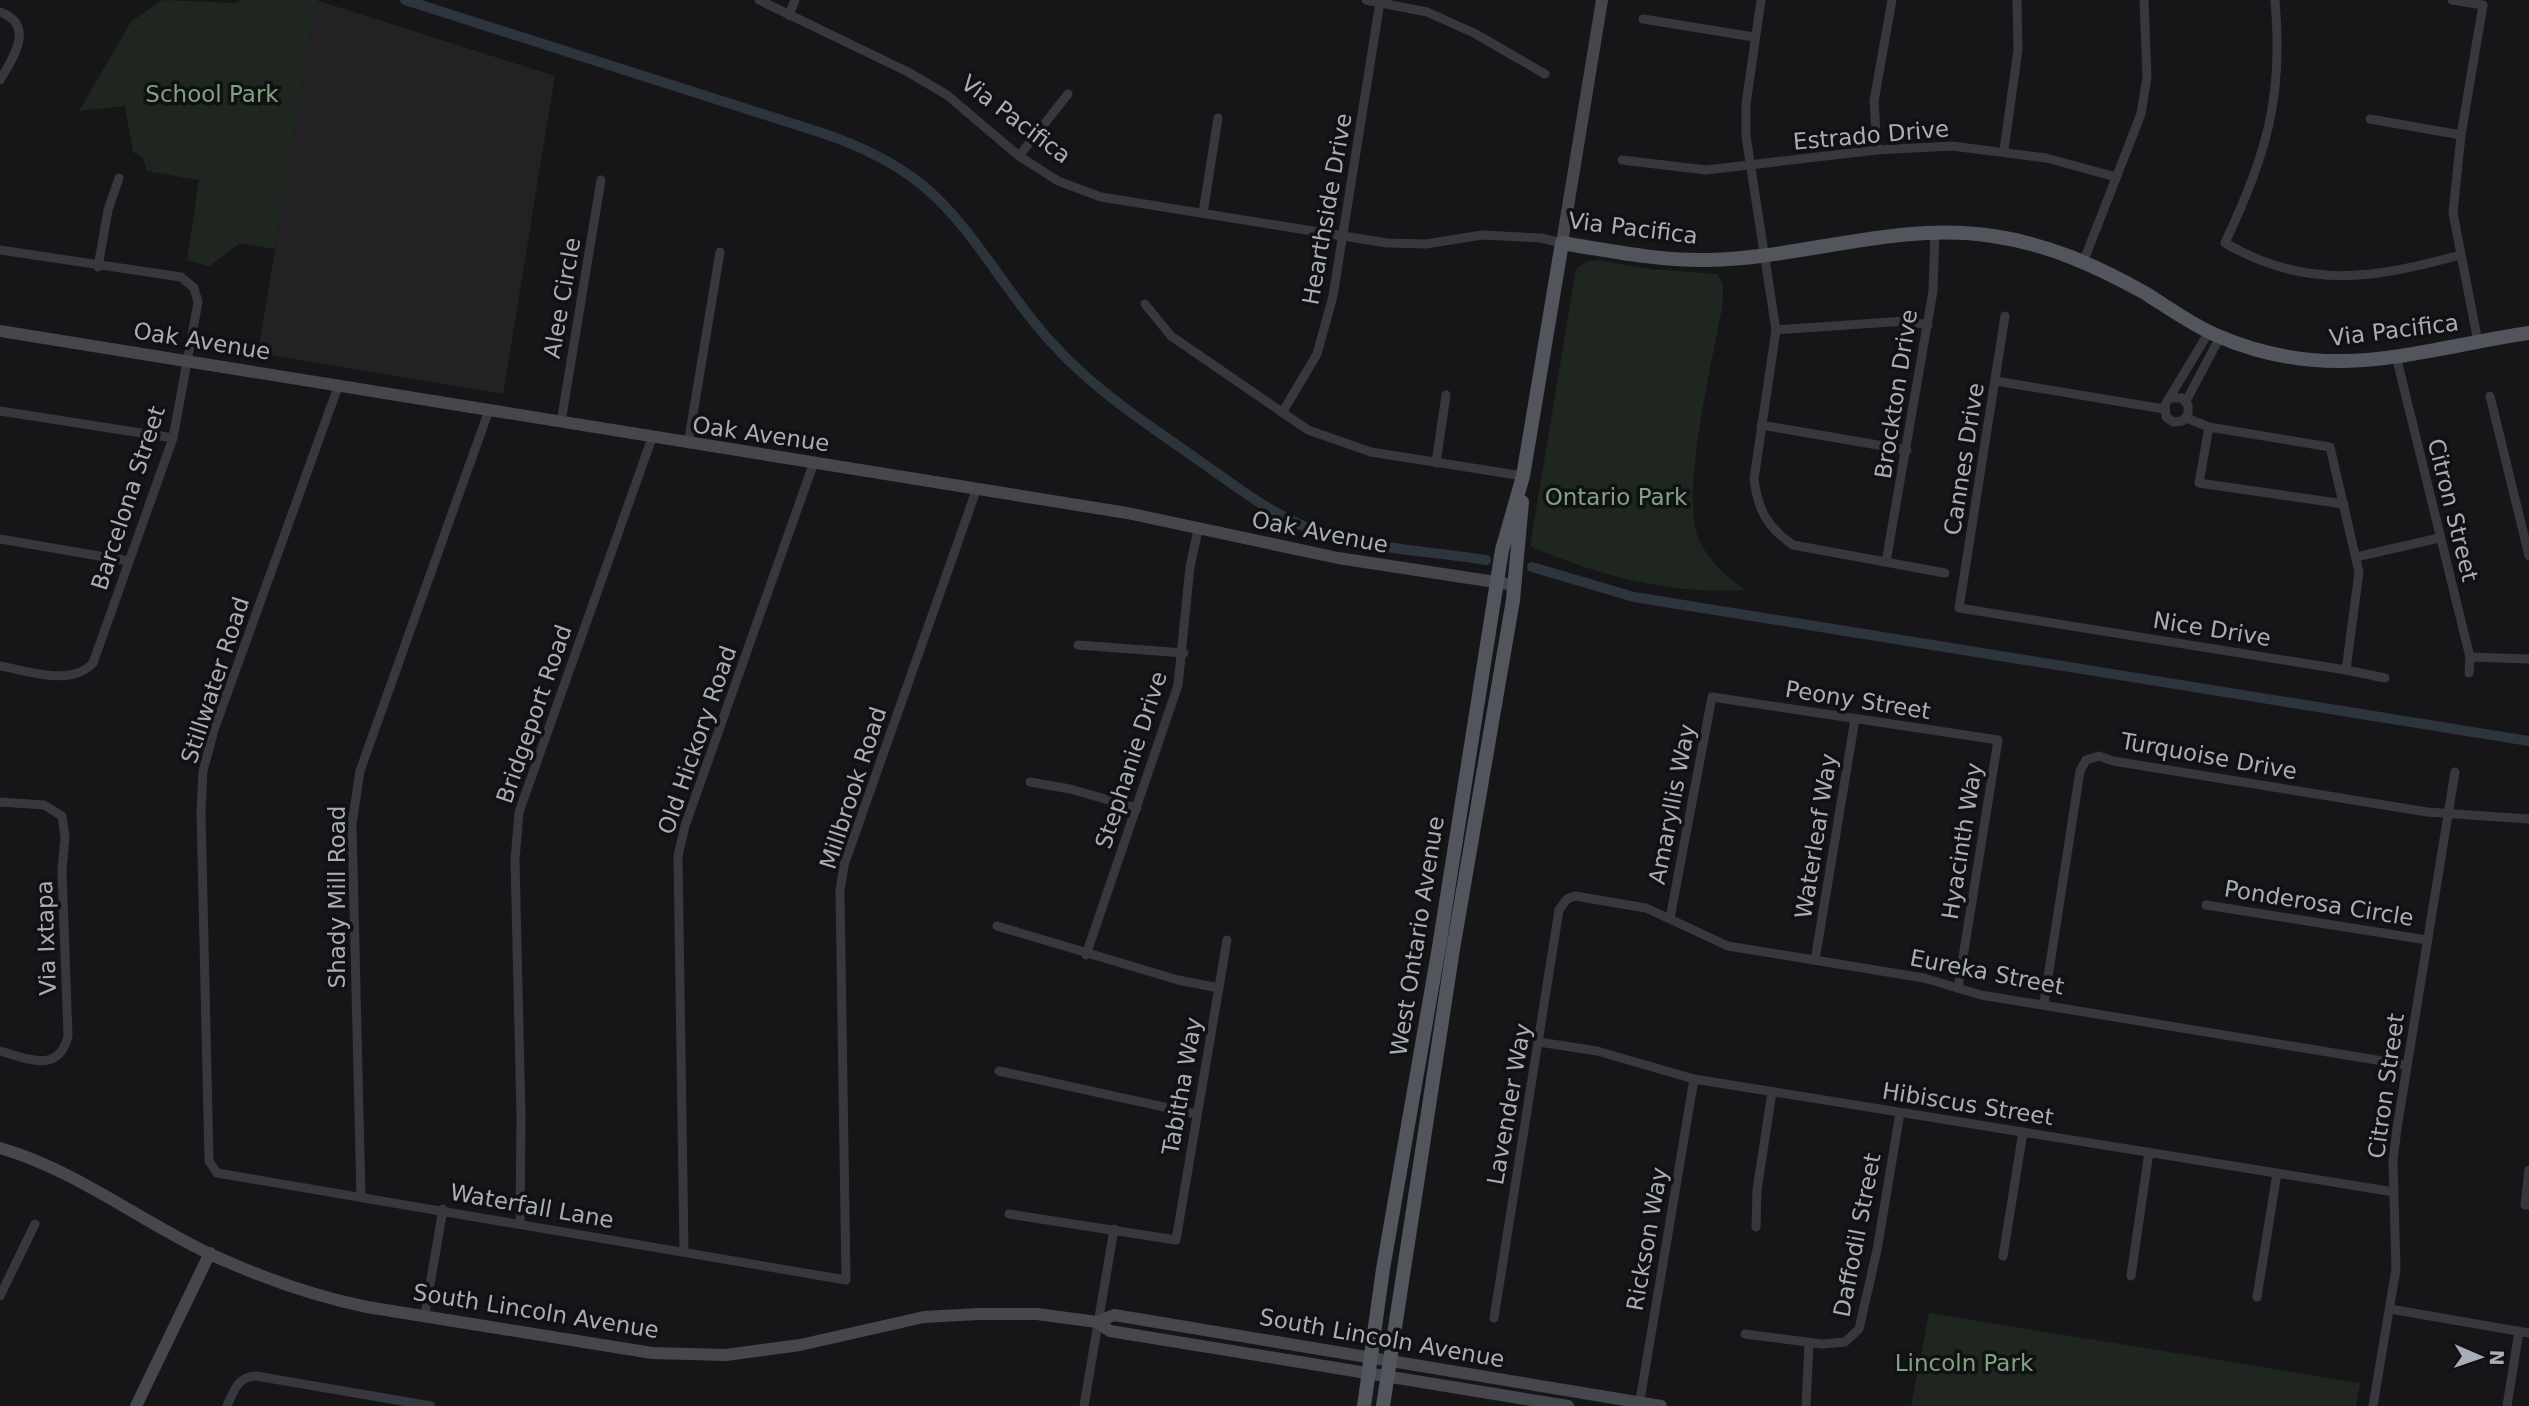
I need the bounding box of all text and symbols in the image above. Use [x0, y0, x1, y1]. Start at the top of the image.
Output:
street label: Via Pacifica [956, 69, 1076, 169]
park label: School Park [145, 81, 279, 107]
street label: Hearthside Drive [1297, 111, 1357, 307]
street label: Estrado Drive [1792, 115, 1950, 155]
street label: Via Pacifica [1567, 207, 1699, 249]
street label: Alee Circle [539, 236, 585, 360]
street label: Brockton Drive [1870, 307, 1922, 481]
street label: Via Pacifica [2328, 309, 2460, 351]
street label: Oak Avenue [132, 317, 272, 365]
street label: Cannes Drive [1939, 381, 1989, 537]
street label: Barcelona Street [86, 403, 170, 593]
street label: Oak Avenue [691, 412, 831, 456]
street label: Citron Street [2423, 436, 2483, 584]
park label: Ontario Park [1545, 484, 1688, 510]
street label: Oak Avenue [1250, 506, 1390, 558]
street label: Stillwater Road [176, 594, 254, 766]
street label: Nice Drive [2151, 607, 2273, 651]
street label: Bridgeport Road [491, 621, 577, 807]
street label: Old Hickory Road [653, 642, 741, 838]
street label: Stephanie Drive [1090, 668, 1172, 852]
street label: Peony Street [1784, 676, 1932, 724]
street label: Millbrook Road [815, 704, 891, 872]
street label: Amaryllis Way [1644, 722, 1700, 886]
street label: Turquoise Drive [2118, 728, 2299, 784]
street label: Waterleaf Way [1790, 751, 1842, 921]
street label: Hyacinth Way [1937, 761, 1987, 921]
street label: Shady Mill Road [324, 806, 350, 988]
street label: West Ontario Avenue [1385, 814, 1449, 1058]
street label: Ponderosa Circle [2222, 875, 2416, 931]
street label: Via Ixtapa [31, 880, 61, 996]
street label: Eureka Street [1908, 944, 2066, 1000]
street label: Citron Street [2363, 1012, 2409, 1160]
street label: Tabitha Way [1157, 1015, 1207, 1158]
street label: Lavender Way [1482, 1021, 1536, 1187]
street label: Hibiscus Street [1881, 1078, 2055, 1130]
street label: Daffodil Street [1828, 1151, 1886, 1319]
street label: Rickson Way [1622, 1165, 1672, 1313]
street label: Waterfall Lane [448, 1179, 616, 1233]
street label: South Lincoln Avenue [411, 1279, 661, 1343]
street label: South Lincoln Avenue [1257, 1304, 1507, 1372]
north arrow [2445, 1322, 2515, 1392]
text: N [2486, 1349, 2508, 1366]
park label: Lincoln Park [1895, 1350, 2034, 1376]

